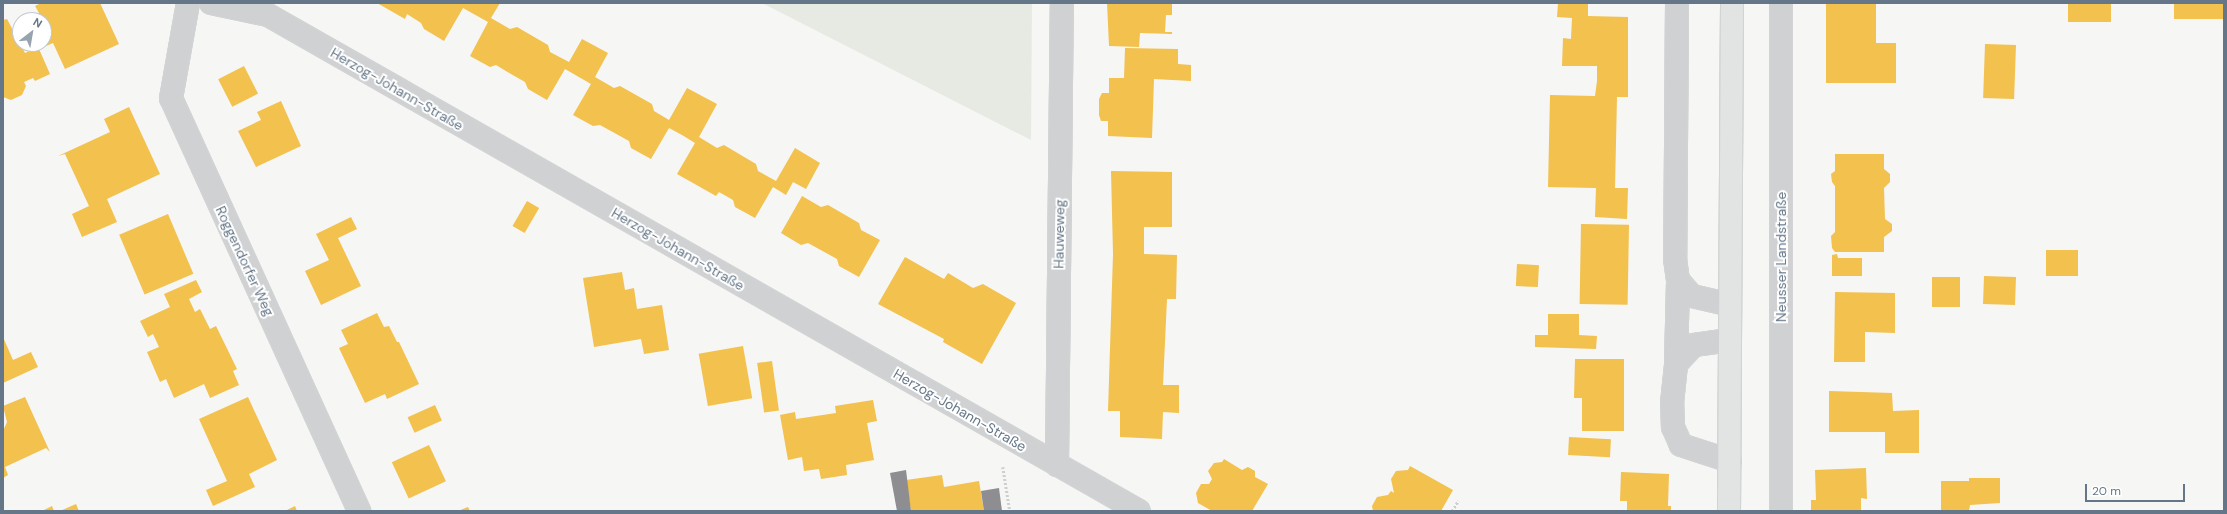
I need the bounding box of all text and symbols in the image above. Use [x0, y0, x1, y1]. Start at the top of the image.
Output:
north arrow [12, 12, 52, 52]
text: N [31, 15, 45, 31]
street label: Herzog-Johann-Straße [328, 44, 466, 134]
street label: Neusser Landstraße [1773, 192, 1789, 322]
street label: Hauweweg [1050, 199, 1068, 269]
street label: Roggendorfer Weg [212, 203, 278, 319]
street label: Herzog-Johann-Straße [609, 204, 747, 294]
street label: Herzog-Johann-Straße [891, 365, 1029, 455]
scale bar [2087, 476, 2187, 502]
text: 20 m [2092, 483, 2121, 499]

